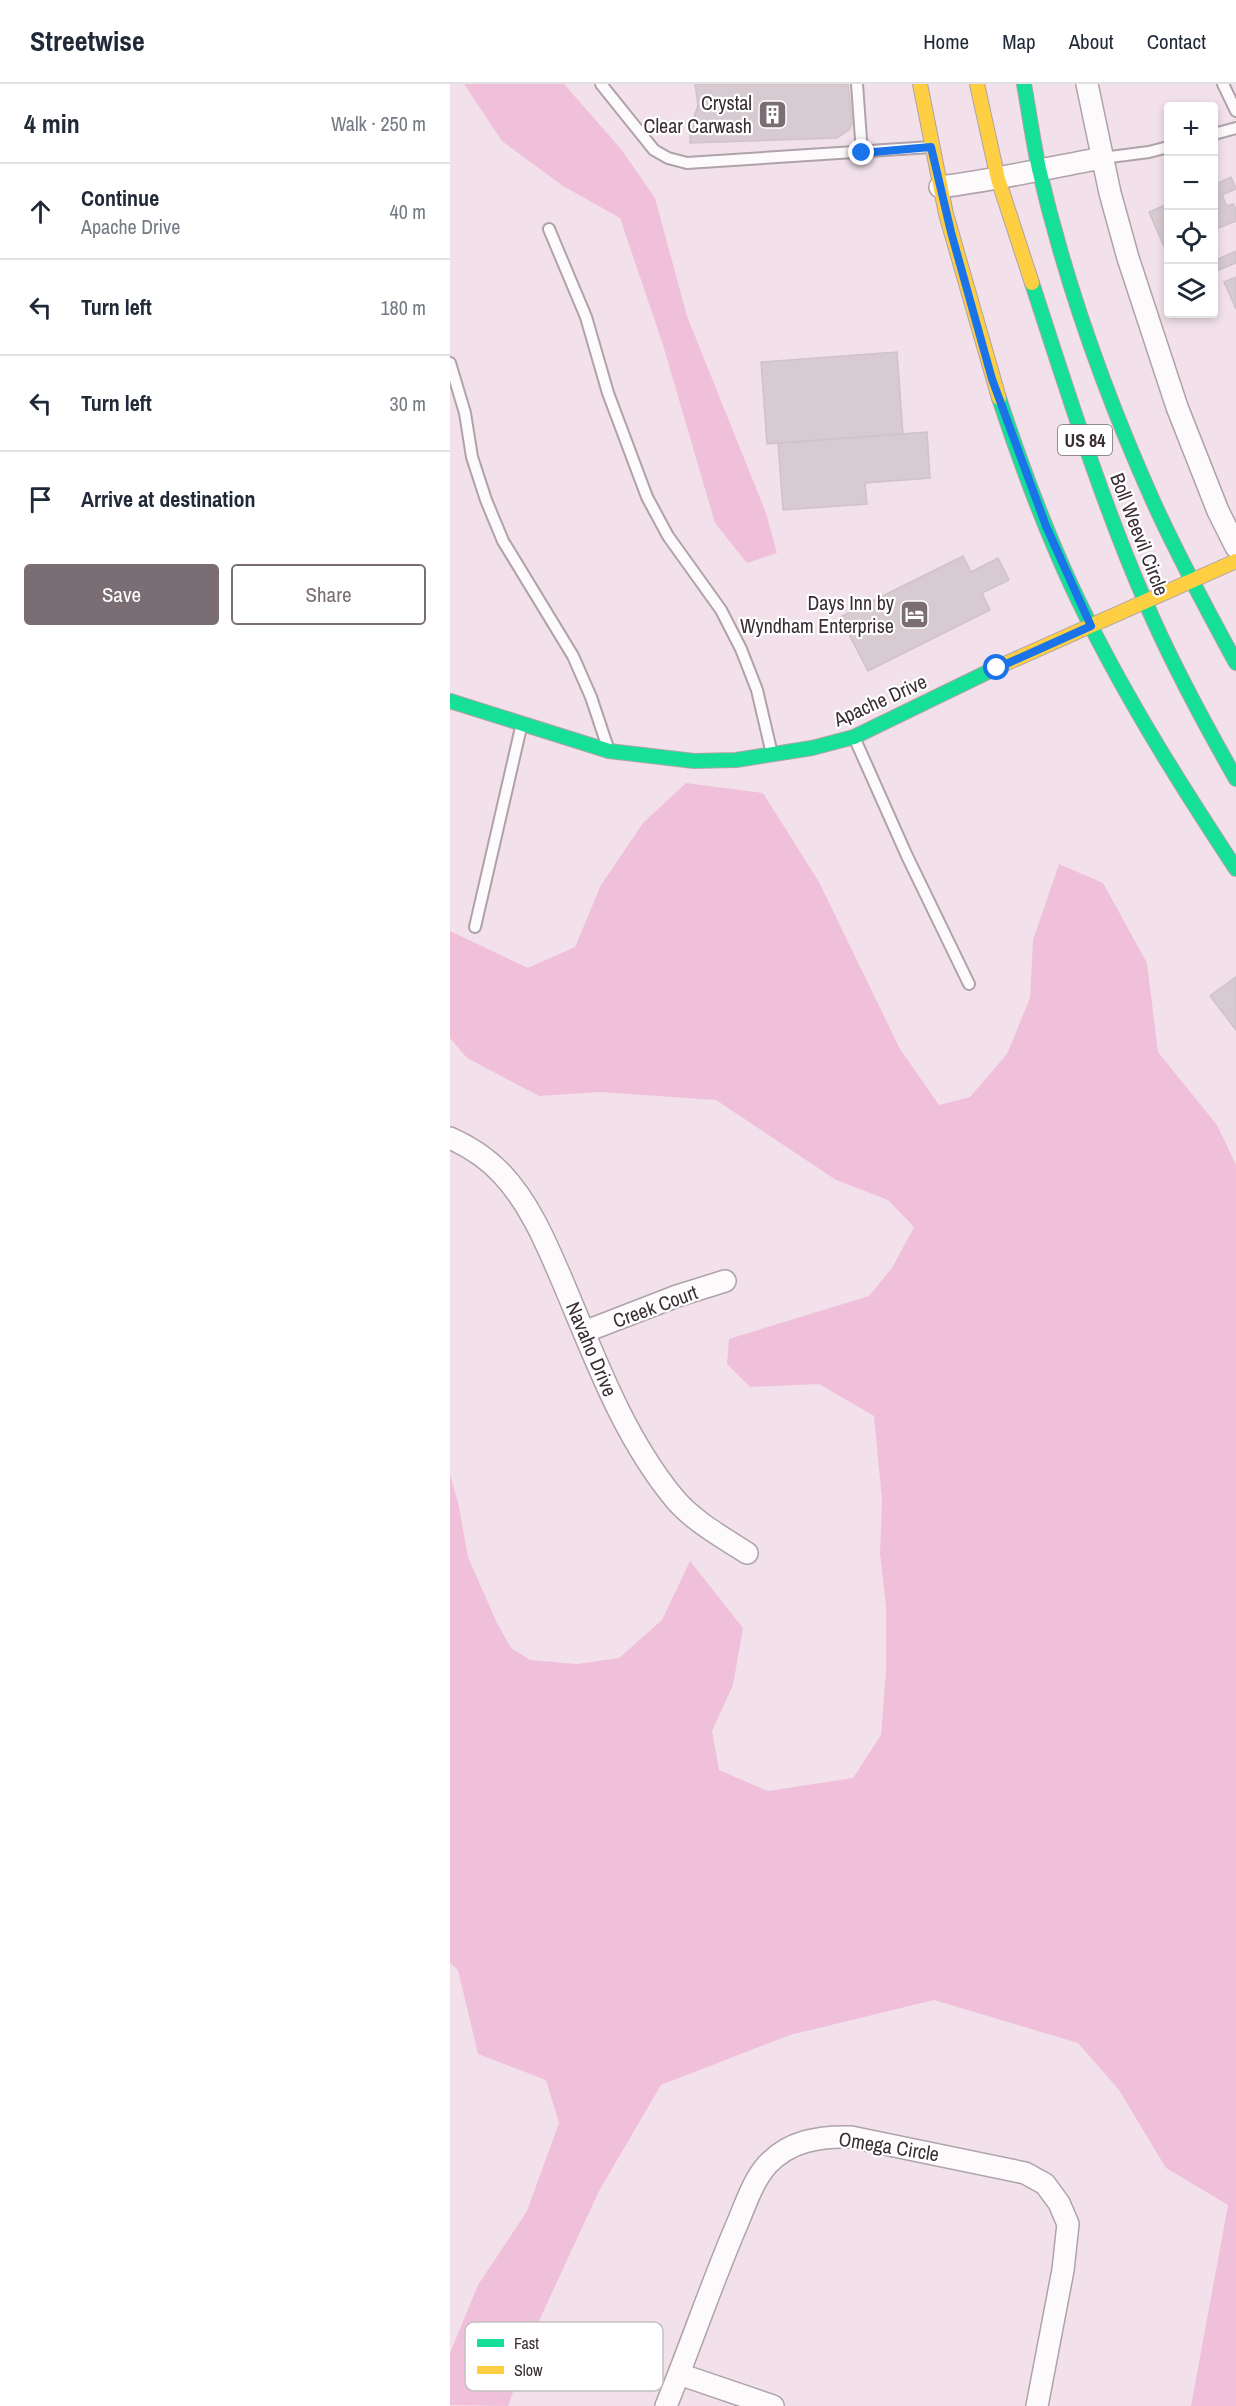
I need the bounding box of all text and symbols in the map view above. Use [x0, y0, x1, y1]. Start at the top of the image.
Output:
text: Streetwise [30, 22, 145, 60]
text: Home [923, 27, 969, 56]
text: Map [1002, 27, 1036, 56]
text: About [1069, 27, 1114, 56]
text: Contact [1147, 27, 1206, 56]
place label: Crystal Clear Carwash [644, 89, 752, 139]
building icon: Crystal Clear Carwash [757, 98, 789, 130]
map controls [1164, 102, 1218, 318]
button: + [1164, 102, 1218, 156]
text: 4 min [24, 106, 80, 141]
text: Walk · 250 m [331, 110, 426, 137]
route end [848, 139, 874, 165]
button: − [1164, 156, 1218, 210]
text: Continue [81, 183, 159, 213]
icon: ahead [24, 195, 57, 228]
text: 40 m [390, 198, 426, 225]
button: locate [1164, 210, 1218, 264]
text: Apache Drive [81, 213, 180, 240]
button: layers [1164, 264, 1218, 318]
icon: left [24, 291, 57, 324]
text: Turn left [81, 292, 152, 322]
text: 180 m [380, 294, 426, 321]
icon: left [24, 387, 57, 420]
text: Turn left [81, 388, 152, 418]
text: 30 m [390, 390, 426, 417]
road number: US 84 [1058, 425, 1112, 455]
street label: Boll Weevil Circle [1104, 469, 1176, 599]
icon: arrive [24, 483, 57, 516]
text: Arrive at destination [81, 484, 255, 514]
button: Save [24, 564, 219, 625]
button: Share [231, 564, 426, 625]
place label: Days Inn by Wyndham Enterprise [740, 589, 895, 639]
hotel icon: Days Inn by Wyndham Enterprise [899, 598, 931, 630]
route start [983, 654, 1009, 680]
street label: Apache Drive [828, 667, 931, 733]
street label: Creek Court [609, 1278, 702, 1334]
street label: Navaho Drive [560, 1298, 624, 1400]
street label: Omega Circle [837, 2125, 941, 2167]
legend [465, 2322, 663, 2391]
text: Fast [514, 2332, 539, 2354]
text: Slow [514, 2359, 543, 2381]

